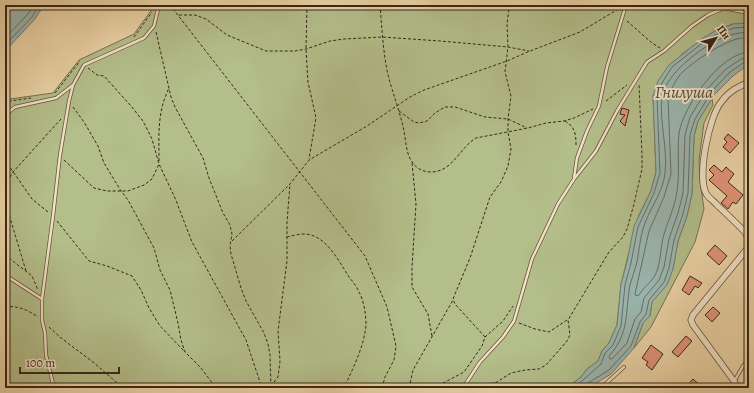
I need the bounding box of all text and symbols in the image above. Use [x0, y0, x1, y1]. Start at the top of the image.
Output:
north arrow [696, 18, 736, 58]
text: Пн [713, 22, 734, 43]
water label: Гнилуша [655, 81, 713, 104]
scale bar [20, 349, 119, 375]
text: 100 m [26, 355, 55, 371]

